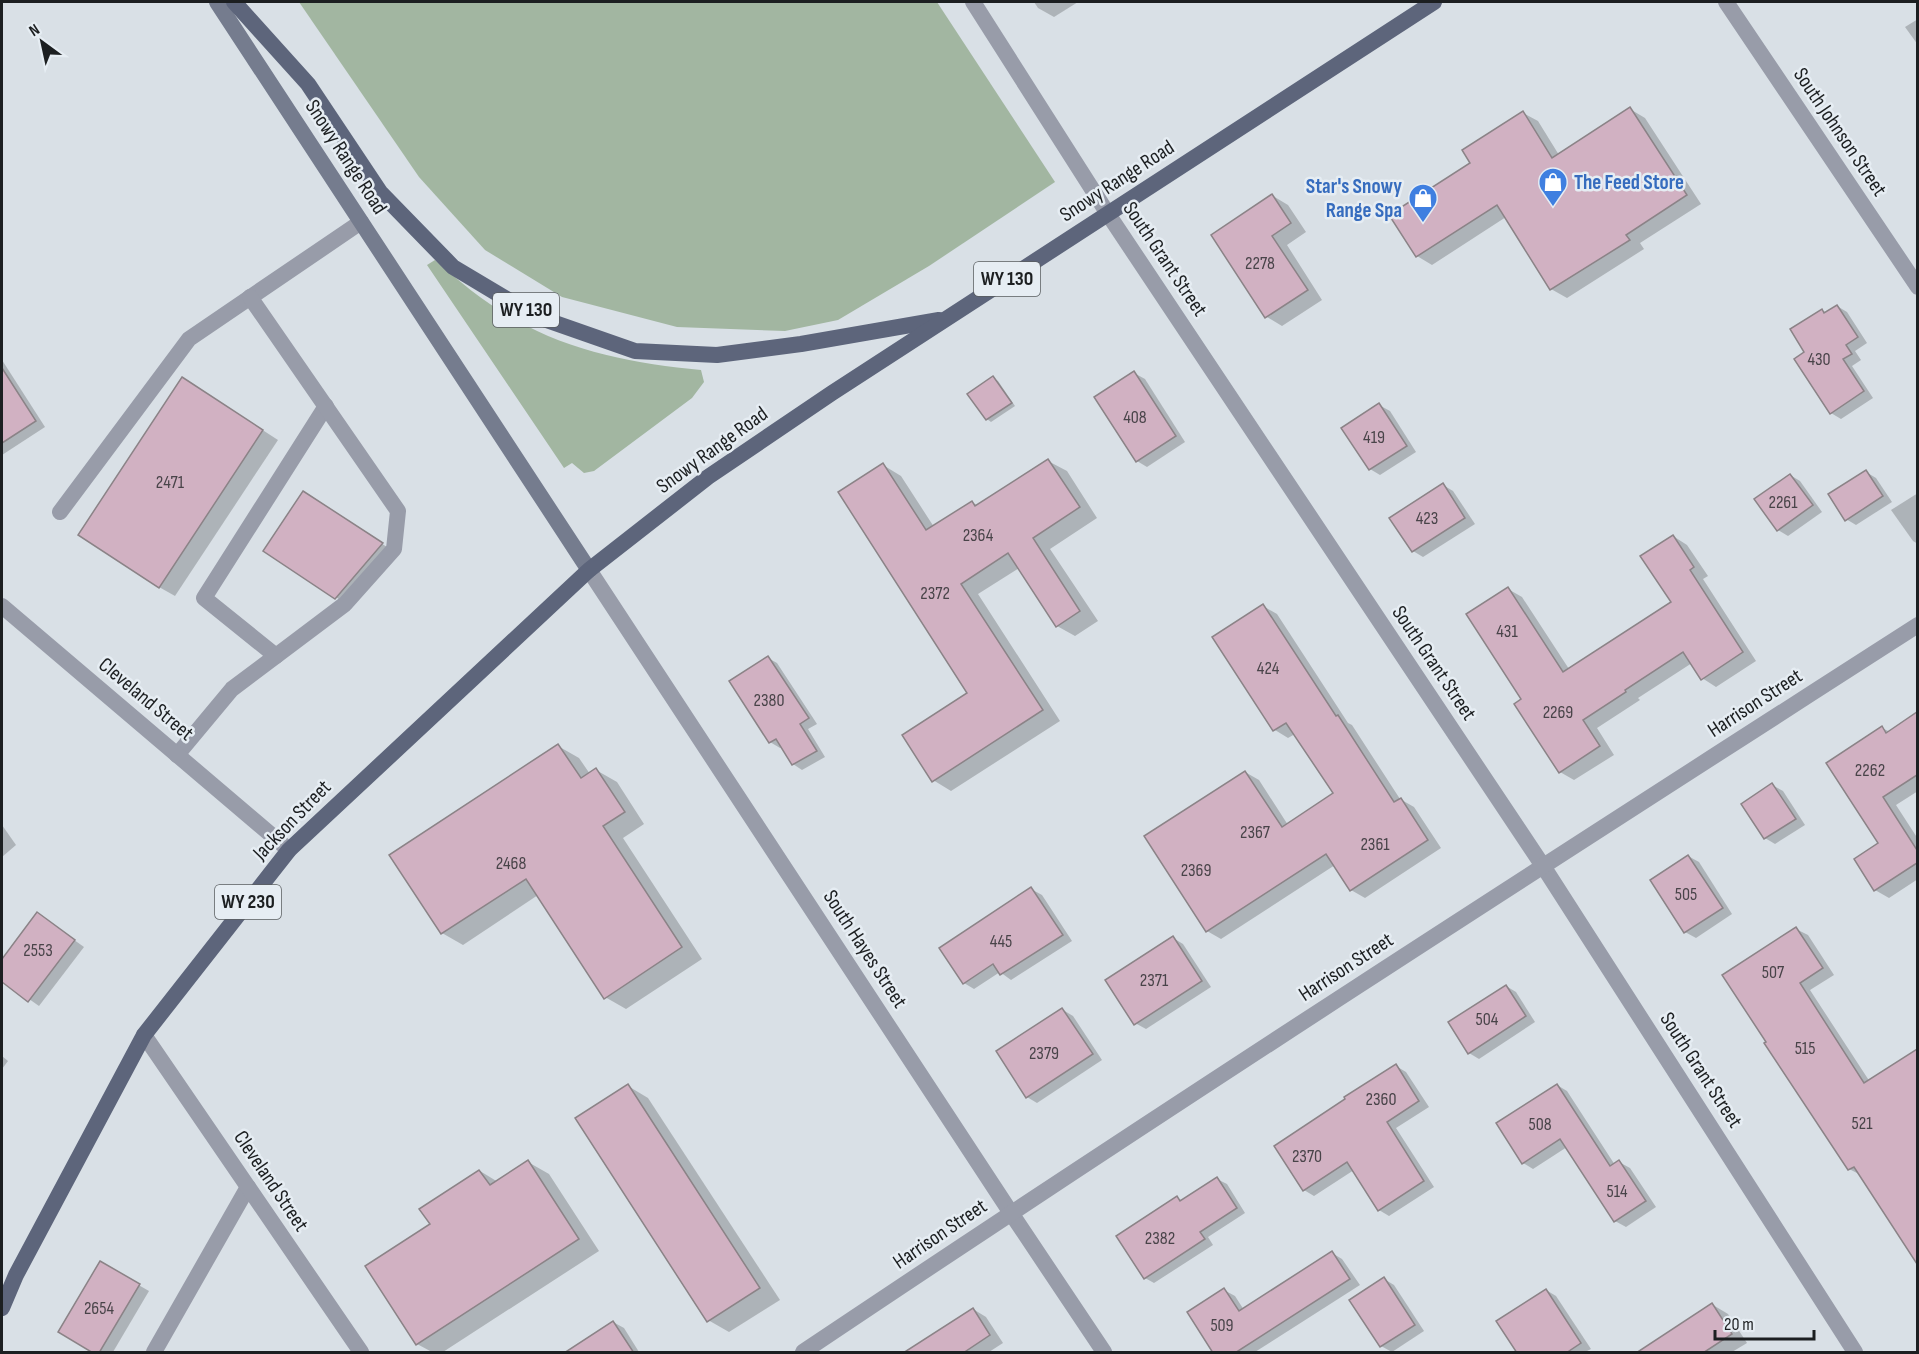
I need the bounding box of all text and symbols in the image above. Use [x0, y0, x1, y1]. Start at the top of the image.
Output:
north arrow [12, 12, 72, 72]
text: N [26, 20, 43, 41]
street label: South Johnson Street [1788, 63, 1892, 201]
street label: Snowy Range Road [300, 95, 392, 219]
street label: Snowy Range Road [1055, 135, 1179, 227]
shop icon: The Feed Store [1537, 166, 1569, 208]
place label: The Feed Store [1574, 170, 1684, 195]
place label: Star's Snowy Range Spa [1306, 174, 1402, 223]
shop icon: Star's Snowy Range Spa [1407, 182, 1439, 224]
street label: South Grant Street [1118, 197, 1212, 321]
house number: 2278 [1245, 253, 1275, 274]
road number: WY 130 [974, 262, 1040, 296]
road number: WY 130 [493, 293, 559, 327]
house number: 430 [1807, 349, 1831, 370]
street label: Snowy Range Road [651, 401, 773, 499]
house number: 408 [1123, 407, 1147, 428]
house number: 419 [1363, 427, 1385, 448]
house number: 2471 [156, 472, 185, 493]
house number: 2261 [1768, 492, 1798, 513]
house number: 423 [1416, 508, 1438, 529]
house number: 2364 [963, 525, 994, 546]
house number: 2372 [920, 583, 950, 604]
street label: South Grant Street [1387, 601, 1481, 725]
house number: 431 [1496, 621, 1518, 642]
street label: Cleveland Street [93, 652, 199, 746]
house number: 424 [1257, 658, 1280, 679]
street label: Harrison Street [1703, 663, 1807, 743]
house number: 2380 [754, 690, 784, 711]
house number: 2269 [1543, 702, 1573, 723]
house number: 2262 [1855, 760, 1885, 781]
street label: Jackson Street [247, 775, 336, 866]
house number: 2367 [1240, 822, 1271, 843]
house number: 2361 [1360, 834, 1390, 855]
house number: 2468 [496, 853, 526, 874]
house number: 2369 [1181, 860, 1211, 881]
house number: 505 [1675, 884, 1697, 905]
road number: WY 230 [215, 885, 281, 919]
street label: South Hayes Street [818, 885, 912, 1013]
street label: Harrison Street [1294, 927, 1398, 1007]
house number: 445 [990, 931, 1012, 952]
house number: 2553 [23, 940, 53, 961]
house number: 507 [1762, 962, 1785, 983]
house number: 2371 [1140, 970, 1169, 991]
street label: South Grant Street [1654, 1008, 1748, 1132]
house number: 504 [1476, 1009, 1499, 1030]
house number: 515 [1795, 1038, 1815, 1059]
house number: 2379 [1029, 1043, 1059, 1064]
house number: 2360 [1366, 1089, 1396, 1110]
house number: 521 [1852, 1113, 1873, 1134]
house number: 508 [1528, 1114, 1552, 1135]
street label: Cleveland Street [228, 1126, 314, 1236]
house number: 2370 [1292, 1146, 1322, 1167]
house number: 514 [1606, 1181, 1628, 1202]
street label: Harrison Street [888, 1194, 992, 1274]
house number: 2382 [1145, 1228, 1175, 1249]
house number: 2654 [84, 1298, 115, 1319]
scale bar [1715, 1303, 1814, 1341]
text: 20 m [1724, 1314, 1754, 1335]
house number: 509 [1210, 1315, 1234, 1336]

